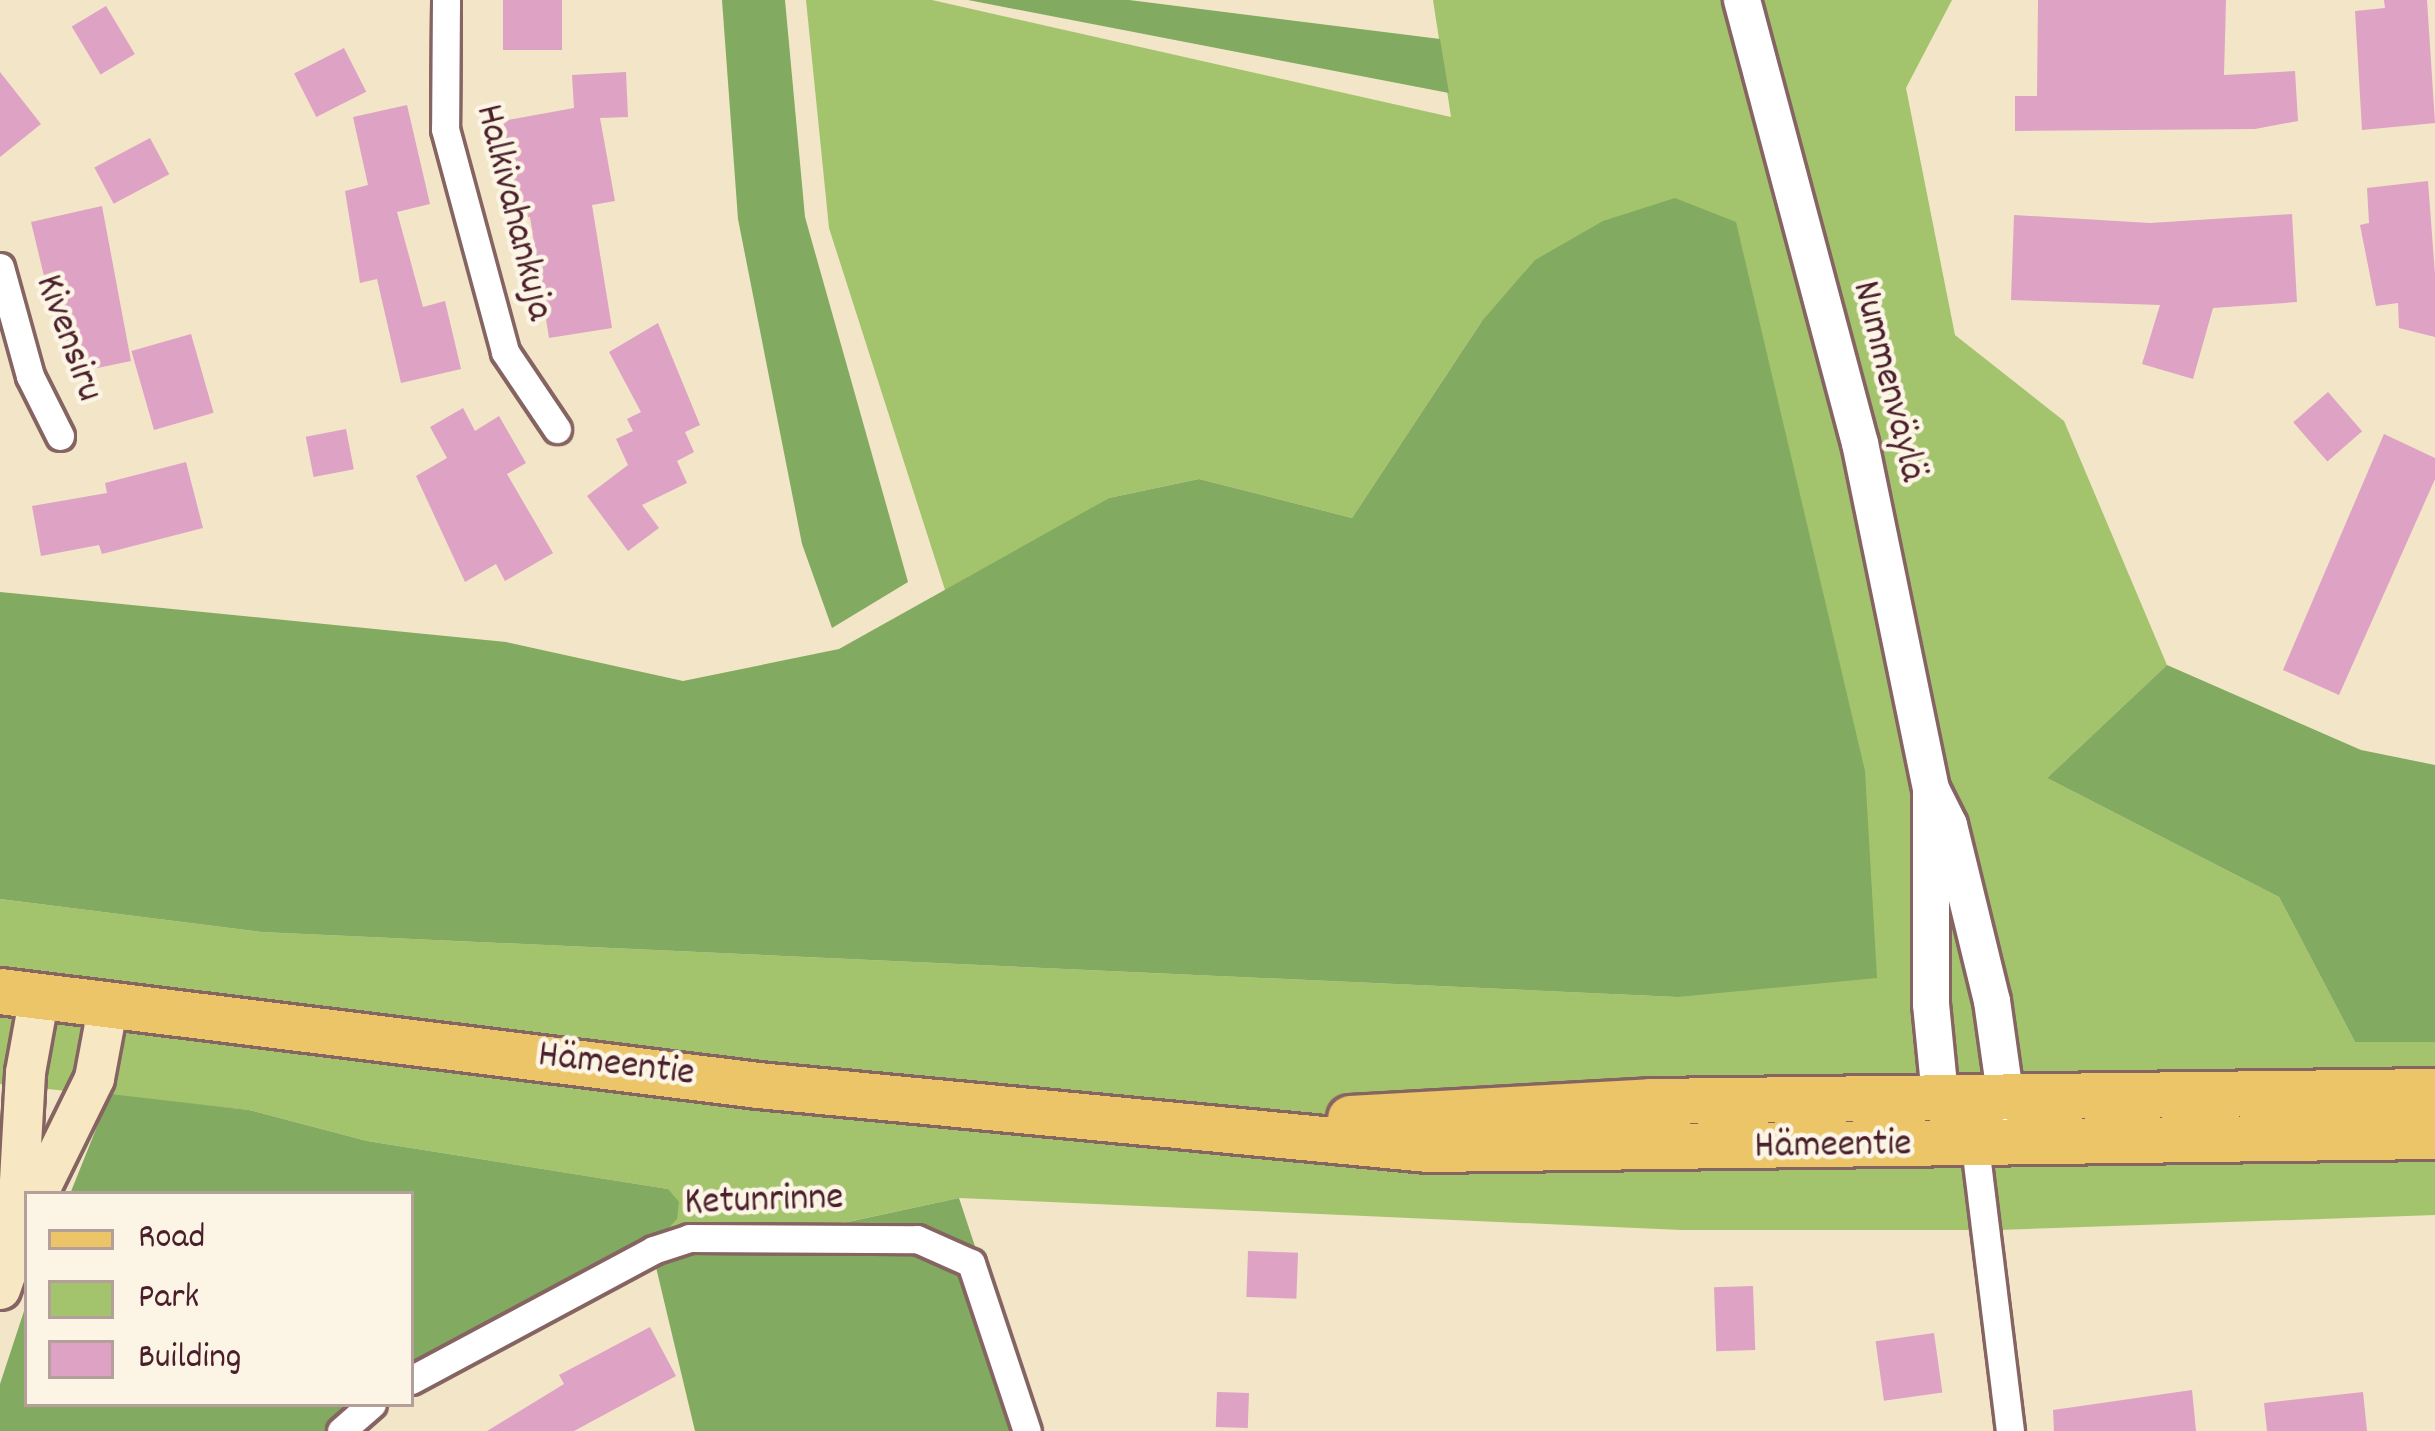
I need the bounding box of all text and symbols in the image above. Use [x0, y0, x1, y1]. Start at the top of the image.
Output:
street label: Halkivahankuja [462, 100, 560, 326]
street label: Kivensiru [22, 269, 110, 409]
street label: Nummenväylä [1838, 277, 1934, 487]
street label: Hämeentie [535, 1034, 697, 1100]
street label: Hämeentie [1754, 1123, 1912, 1173]
street label: Ketunrinne [684, 1177, 844, 1229]
legend [24, 1191, 414, 1407]
text: Road [138, 1213, 205, 1265]
text: Park [138, 1273, 199, 1325]
text: Building [138, 1333, 242, 1385]

